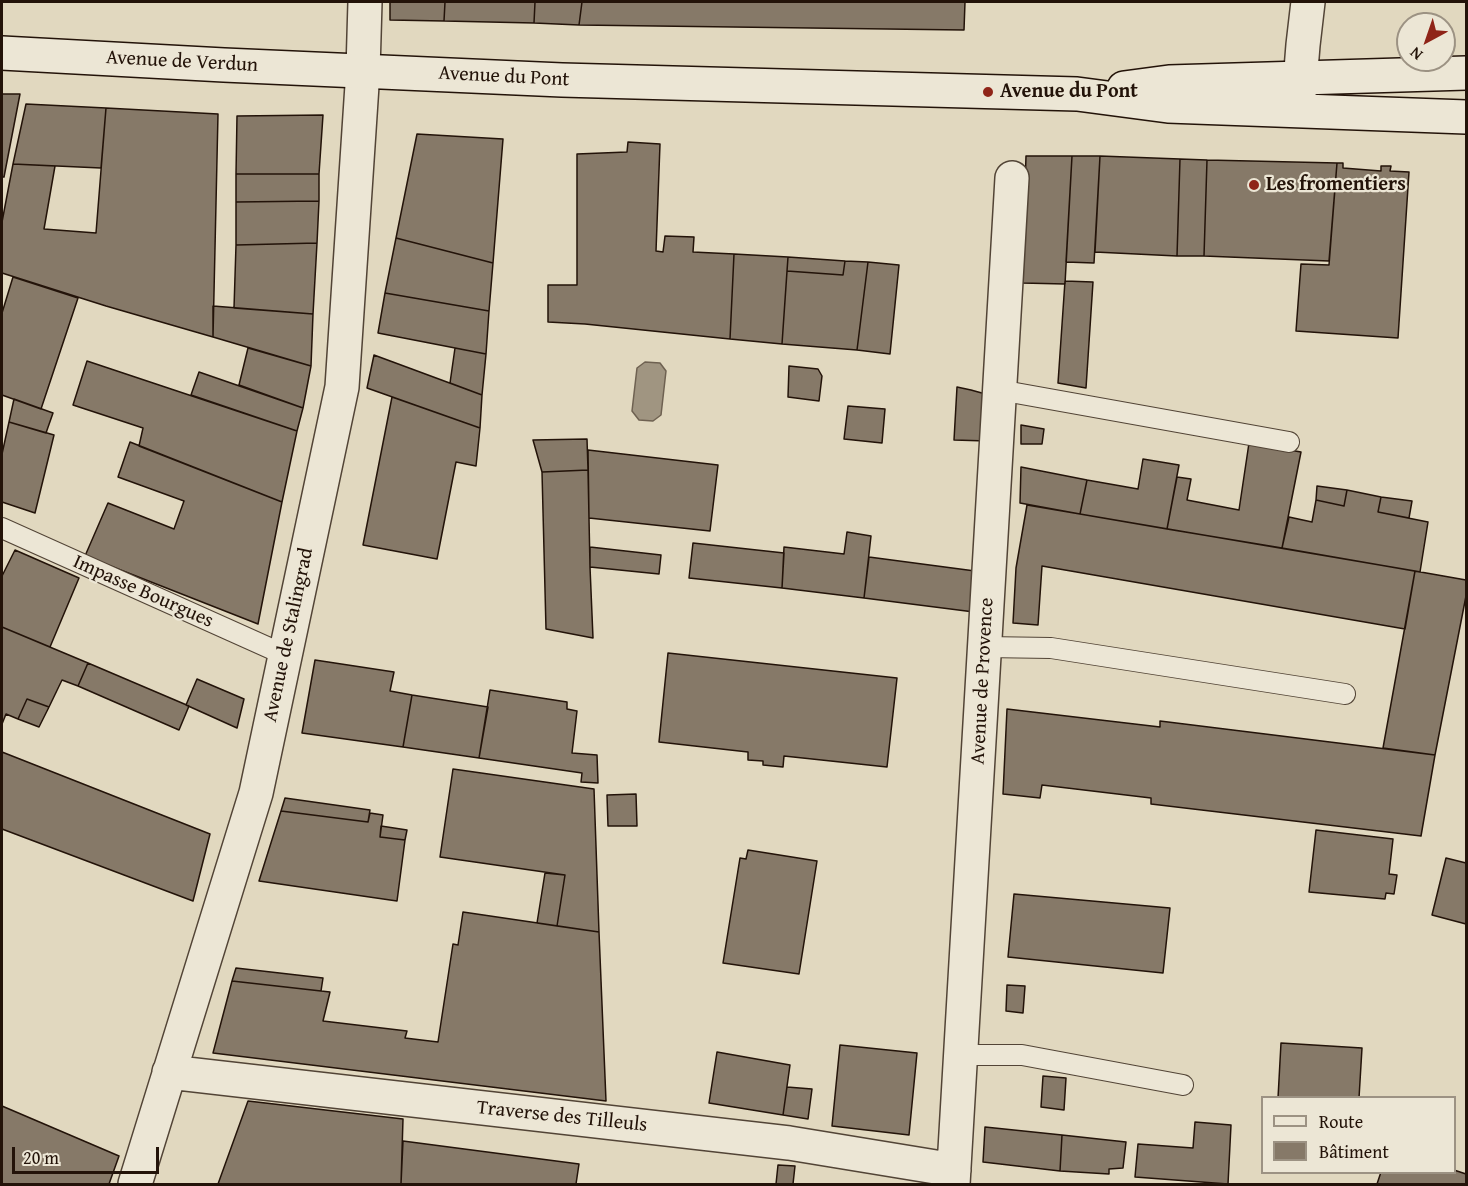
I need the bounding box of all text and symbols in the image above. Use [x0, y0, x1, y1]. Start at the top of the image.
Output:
north arrow [1396, 12, 1456, 72]
text: N [1404, 42, 1428, 67]
street label: Avenue de Verdun [105, 46, 259, 78]
street label: Avenue du Pont [438, 62, 570, 92]
place label: Avenue du Pont [1000, 80, 1138, 104]
marker: Avenue du Pont [981, 85, 995, 99]
place label: Les fromentiers [1266, 173, 1406, 197]
marker: Les fromentiers [1247, 178, 1261, 192]
street label: Avenue de Stalingrad [259, 546, 319, 724]
street label: Impasse Bourgues [69, 550, 217, 634]
street label: Avenue de Provence [967, 597, 999, 765]
street label: Traverse des Tilleuls [475, 1096, 649, 1138]
legend [1261, 1096, 1456, 1174]
text: Route [1319, 1108, 1363, 1135]
scale bar [15, 1135, 162, 1173]
text: Bâtiment [1319, 1138, 1389, 1165]
text: 20 m [23, 1144, 59, 1171]

